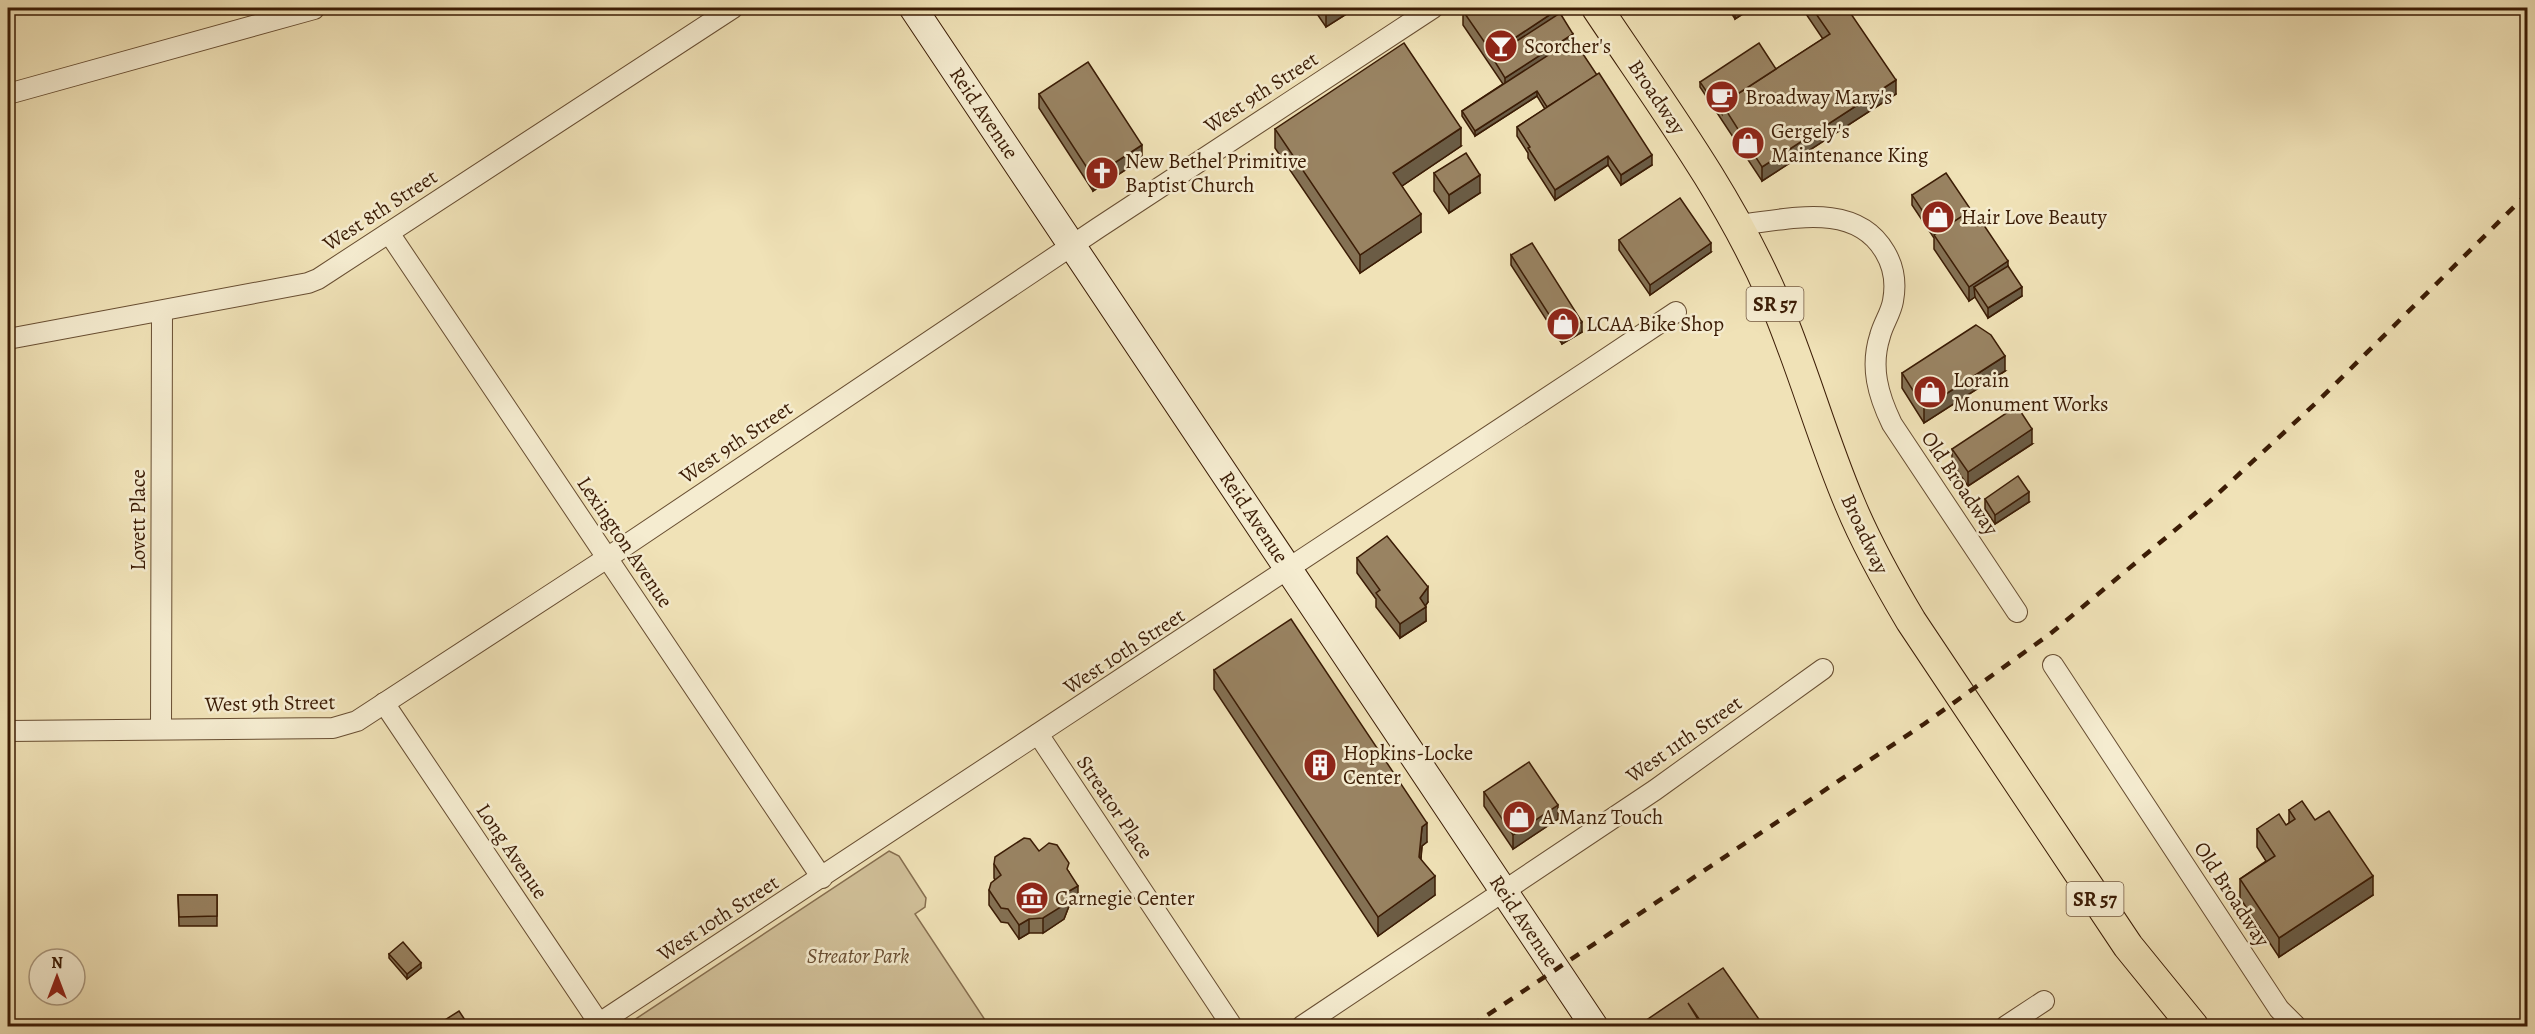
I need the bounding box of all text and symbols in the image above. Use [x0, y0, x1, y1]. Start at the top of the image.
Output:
bar icon: Scorcher's [1483, 28, 1519, 64]
place label: Scorcher's [1524, 32, 1611, 60]
street label: West 9th Street [1198, 45, 1323, 140]
street label: Broadway [1622, 54, 1693, 141]
street label: Reid Avenue [943, 61, 1025, 165]
cafe icon: Broadway Mary's [1704, 79, 1740, 115]
place label: Broadway Mary's [1745, 83, 1893, 111]
place label: Gergely's Maintenance King [1771, 117, 1929, 169]
shop icon: Gergely's Maintenance King [1730, 125, 1766, 161]
place label: New Bethel Primitive Baptist Church [1125, 147, 1307, 199]
church icon: New Bethel Primitive Baptist Church [1084, 155, 1120, 191]
street label: West 8th Street [317, 163, 443, 258]
shop icon: Hair Love Beauty [1920, 199, 1956, 235]
place label: Hair Love Beauty [1961, 203, 2107, 231]
road number: SR 57 [1746, 287, 1804, 321]
shop icon: LCAA Bike Shop [1545, 306, 1581, 342]
place label: LCAA Bike Shop [1586, 310, 1724, 338]
place label: Lorain Monument Works [1953, 366, 2109, 418]
shop icon: Lorain Monument Works [1912, 374, 1948, 410]
street label: West 9th Street [673, 394, 798, 491]
street label: Old Broadway [1915, 425, 2006, 541]
street label: Reid Avenue [1213, 465, 1295, 569]
street label: Lovett Place [124, 469, 152, 571]
street label: Lexington Avenue [571, 471, 679, 613]
street label: Broadway [1834, 490, 1896, 579]
street label: West 10th Street [1057, 601, 1190, 701]
street label: West 9th Street [204, 688, 336, 718]
street label: West 11th Street [1620, 689, 1747, 790]
place label: Hopkins-Locke Center [1343, 739, 1473, 791]
building icon: Hopkins-Locke Center [1302, 747, 1338, 783]
street label: Streator Place [1070, 750, 1160, 864]
street label: Long Avenue [470, 798, 554, 904]
shop icon: A Manz Touch [1501, 799, 1537, 835]
place label: A Manz Touch [1541, 803, 1663, 831]
street label: Old Broadway [2188, 836, 2277, 952]
street label: West 10th Street [651, 868, 784, 968]
street label: Reid Avenue [1483, 869, 1565, 973]
museum icon: Carnegie Center [1014, 880, 1050, 916]
road number: SR 57 [2066, 882, 2124, 916]
place label: Carnegie Center [1055, 884, 1195, 912]
park label: Streator Park [807, 942, 909, 970]
north arrow [27, 947, 87, 1007]
text: N [51, 952, 63, 974]

